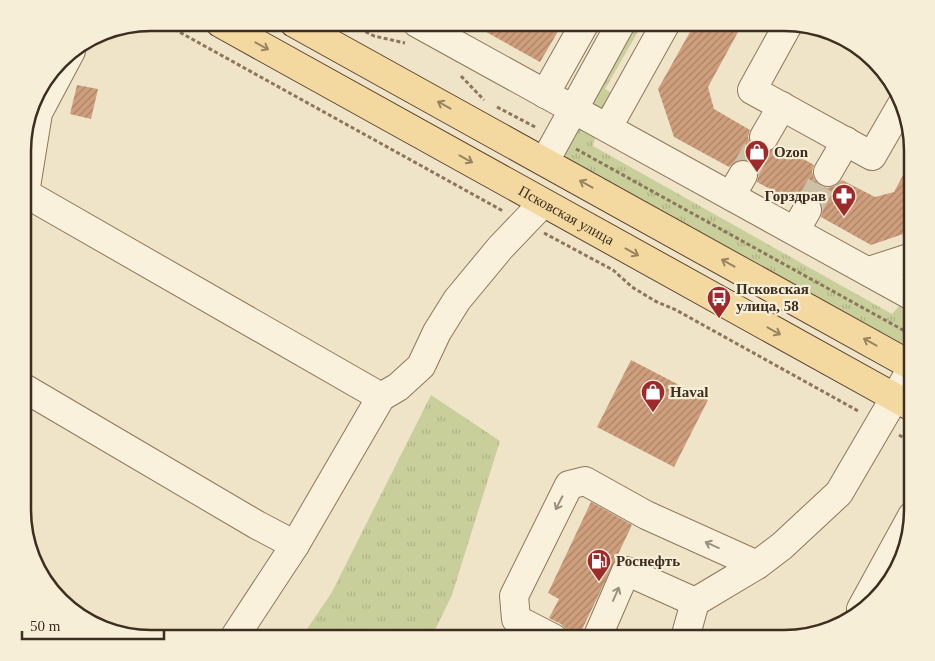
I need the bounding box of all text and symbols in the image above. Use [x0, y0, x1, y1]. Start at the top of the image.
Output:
one-way arrow [255, 42, 269, 52]
one-way arrow [437, 100, 452, 109]
shop icon: Ozon [744, 139, 770, 173]
place label: Ozon [774, 144, 809, 160]
one-way arrow [458, 155, 472, 165]
one-way arrow [579, 179, 594, 188]
street label: Псковская улица [516, 182, 617, 248]
pharmacy icon: Горздрав [831, 183, 857, 217]
place label: Горздрав [764, 188, 826, 204]
one-way arrow [624, 248, 639, 257]
one-way arrow [720, 258, 735, 268]
place label: Псковская улица, 58 [736, 281, 809, 314]
bus stop icon: Псковская улица, 58 [706, 285, 732, 319]
one-way arrow [767, 326, 781, 336]
one-way arrow [863, 337, 877, 347]
shop icon: Haval [640, 379, 666, 413]
place label: Haval [670, 384, 708, 400]
one-way arrow [554, 495, 563, 510]
one-way arrow [705, 539, 720, 549]
fuel station icon: Роснефть [586, 548, 612, 582]
place label: Роснефть [616, 553, 680, 569]
one-way arrow [612, 587, 621, 602]
scale bar [22, 608, 165, 640]
text: 50 m [30, 618, 61, 634]

